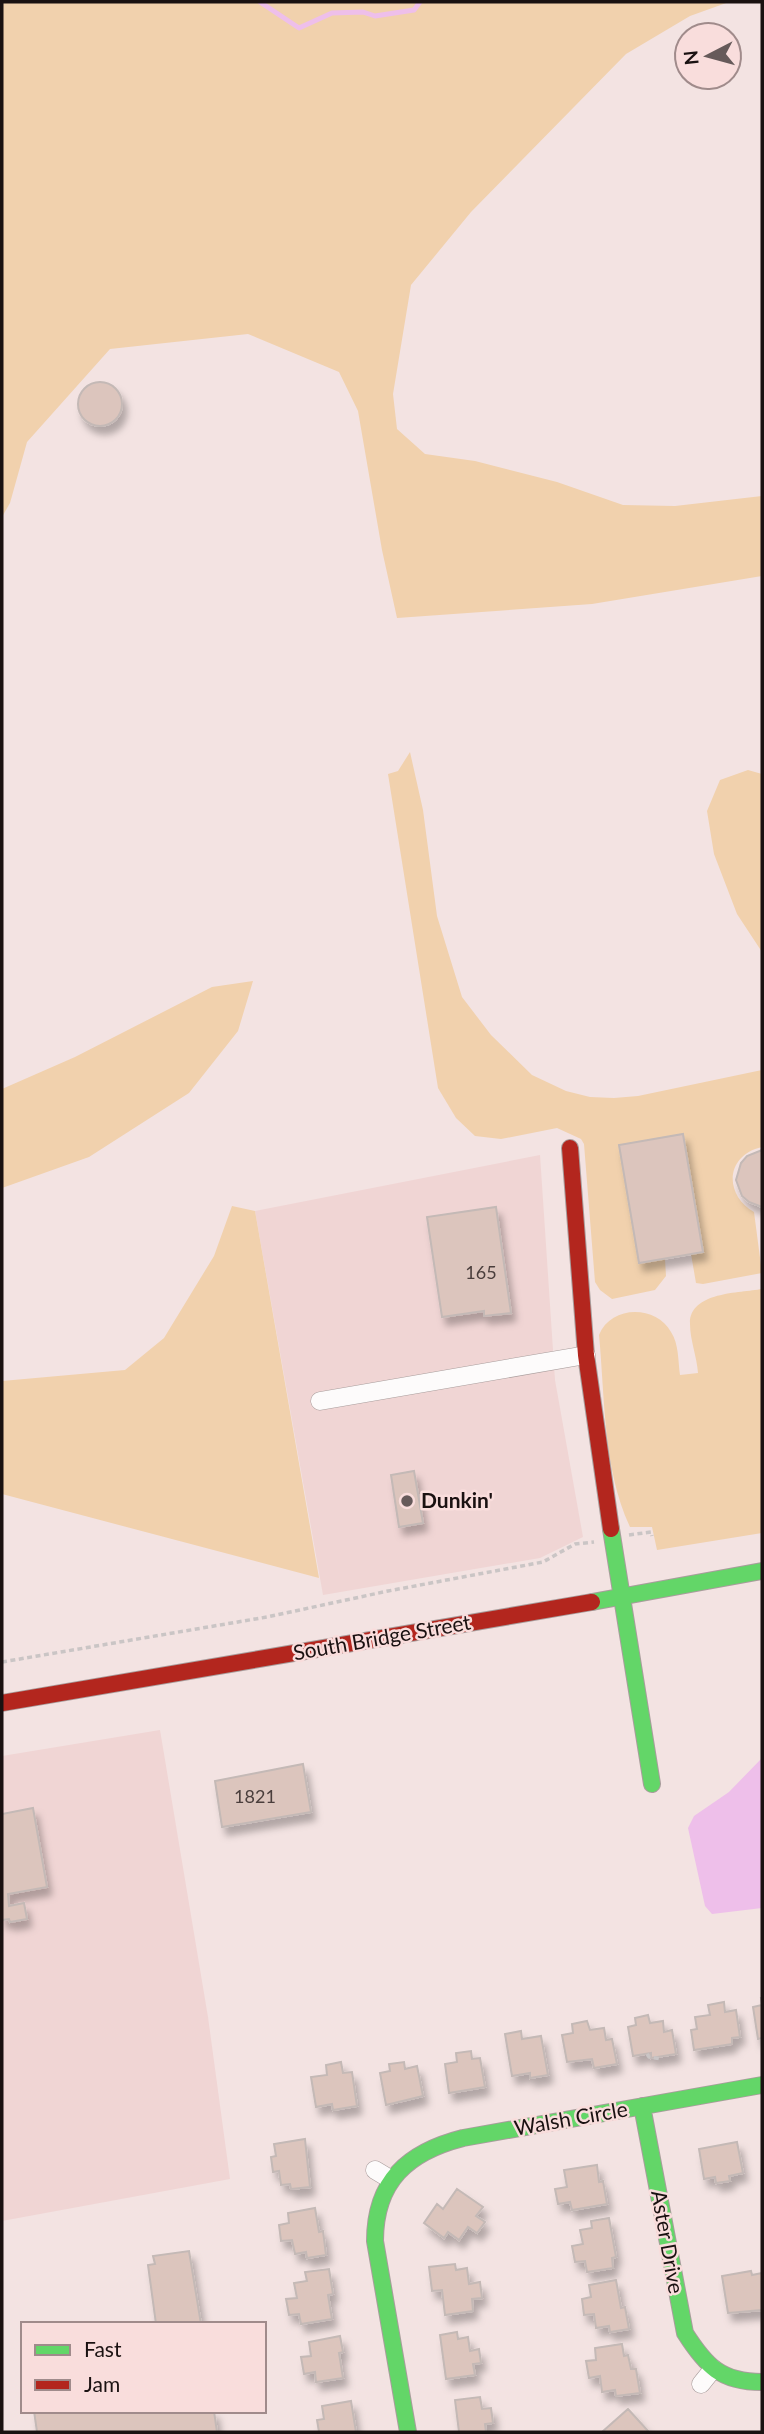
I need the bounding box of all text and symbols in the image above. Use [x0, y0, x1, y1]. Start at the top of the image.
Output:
north arrow [673, 21, 743, 91]
text: N [678, 49, 703, 66]
house number: 165 [465, 1261, 497, 1283]
place label: Dunkin' [421, 1487, 493, 1512]
marker: Dunkin' [399, 1493, 415, 1509]
street label: South Bridge Street [291, 1609, 473, 1664]
house number: 1821 [234, 1785, 276, 1807]
street label: Walsh Circle [512, 2095, 629, 2140]
street label: Aster Drive [647, 2188, 690, 2295]
legend [21, 2322, 266, 2413]
text: Fast [84, 2336, 122, 2361]
text: Jam [84, 2371, 120, 2396]

